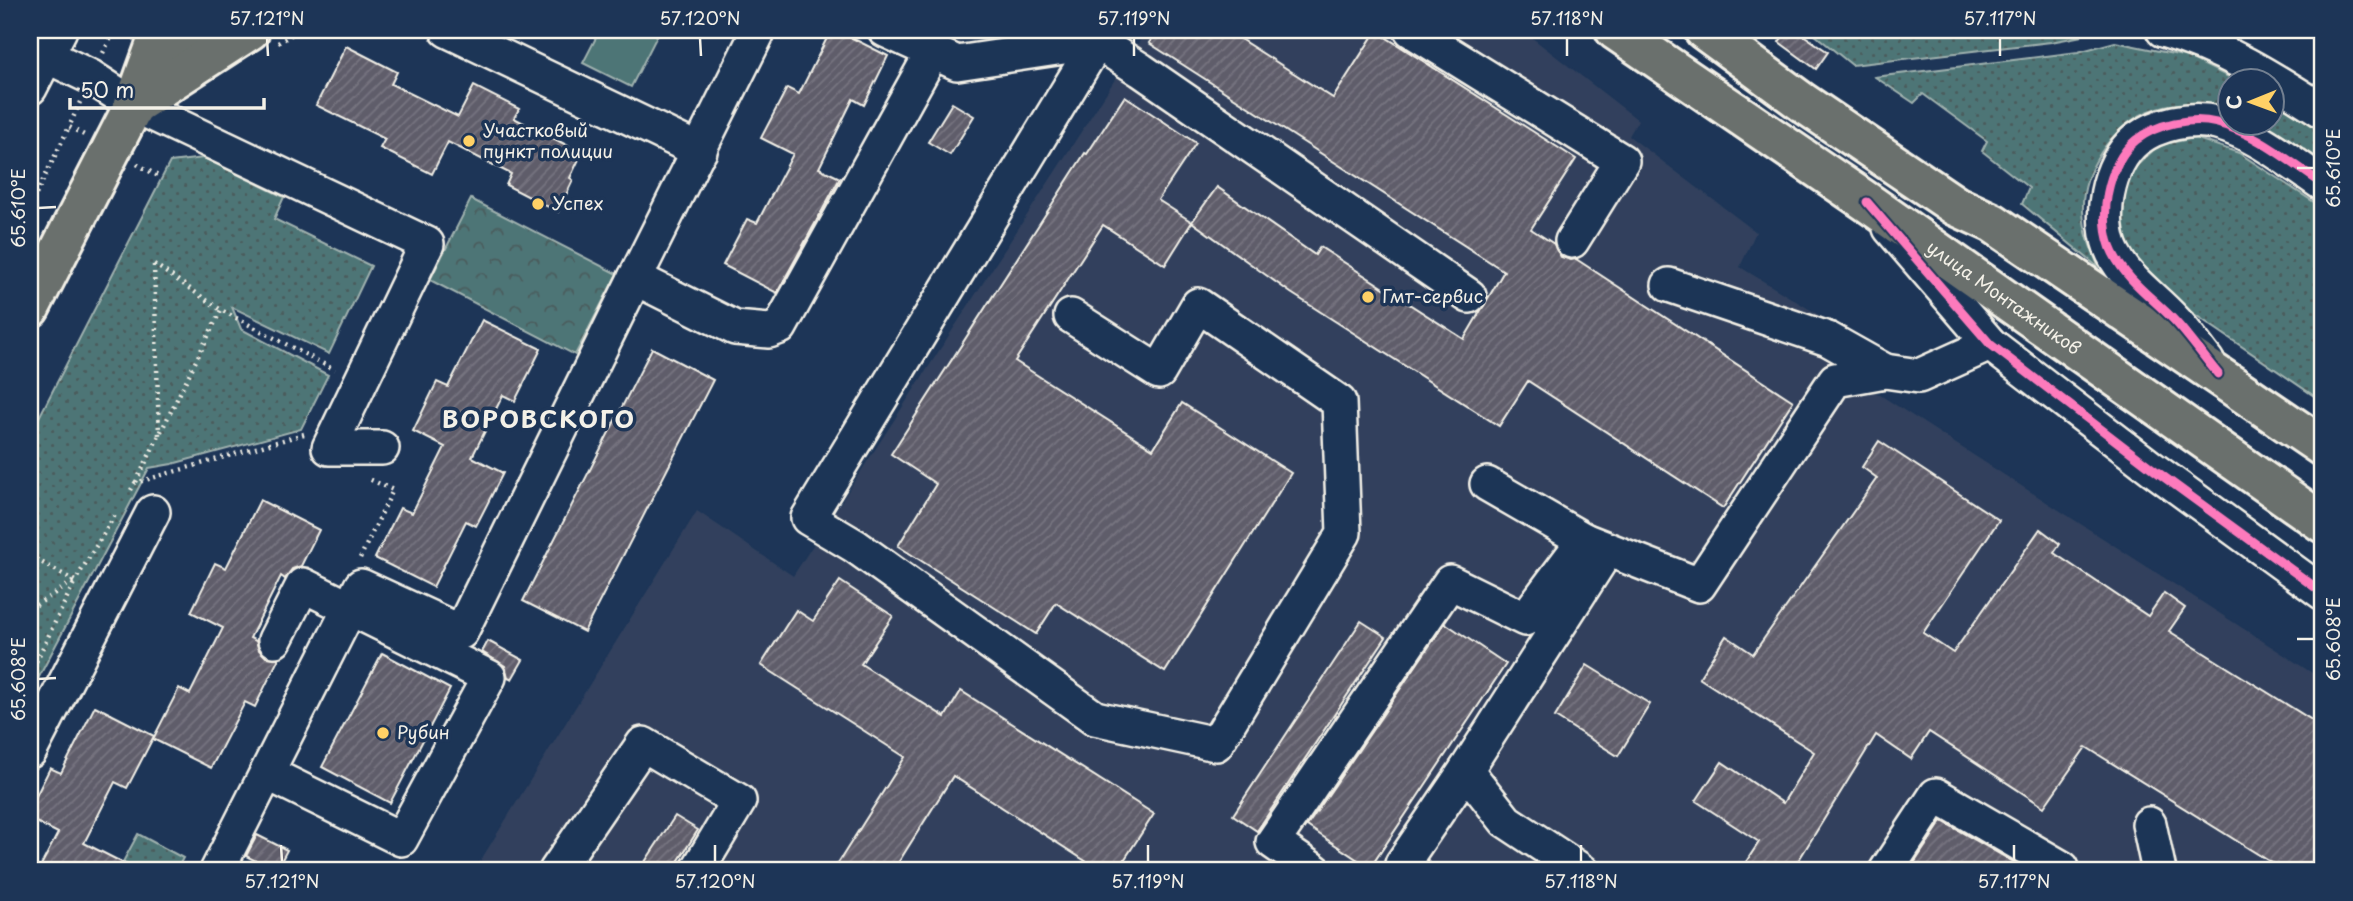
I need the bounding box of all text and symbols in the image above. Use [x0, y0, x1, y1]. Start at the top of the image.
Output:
text: 57.121°N [229, 4, 305, 31]
text: 57.120°N [659, 4, 741, 31]
text: 57.119°N [1097, 4, 1171, 31]
text: 57.118°N [1530, 4, 1604, 31]
text: 57.117°N [1963, 4, 2037, 31]
scale bar [70, 66, 264, 110]
north arrow [2216, 66, 2286, 136]
text: 50 m [80, 73, 134, 105]
text: С [2219, 95, 2247, 110]
place label: Участковый пункт полиции [483, 116, 613, 164]
text: 65.610°E [2319, 128, 2346, 208]
marker: Участковый пункт полиции [461, 133, 477, 149]
text: 65.610°E [4, 168, 31, 248]
place label: Успех [552, 189, 604, 216]
marker: Успех [530, 196, 546, 212]
street label: улица Монтажников [1922, 233, 2087, 361]
place label: Гмт-сервис [1382, 282, 1483, 309]
marker: Гмт-сервис [1360, 289, 1376, 305]
district label: ВОРОВСКОГО [442, 400, 636, 436]
text: 65.608°E [2319, 597, 2346, 681]
text: 65.608°E [4, 637, 31, 721]
place label: Рубин [397, 718, 450, 745]
marker: Рубин [375, 725, 391, 741]
text: 57.121°N [244, 867, 320, 894]
text: 57.120°N [674, 867, 756, 894]
text: 57.119°N [1111, 867, 1185, 894]
text: 57.118°N [1544, 867, 1618, 894]
text: 57.117°N [1977, 867, 2051, 894]

